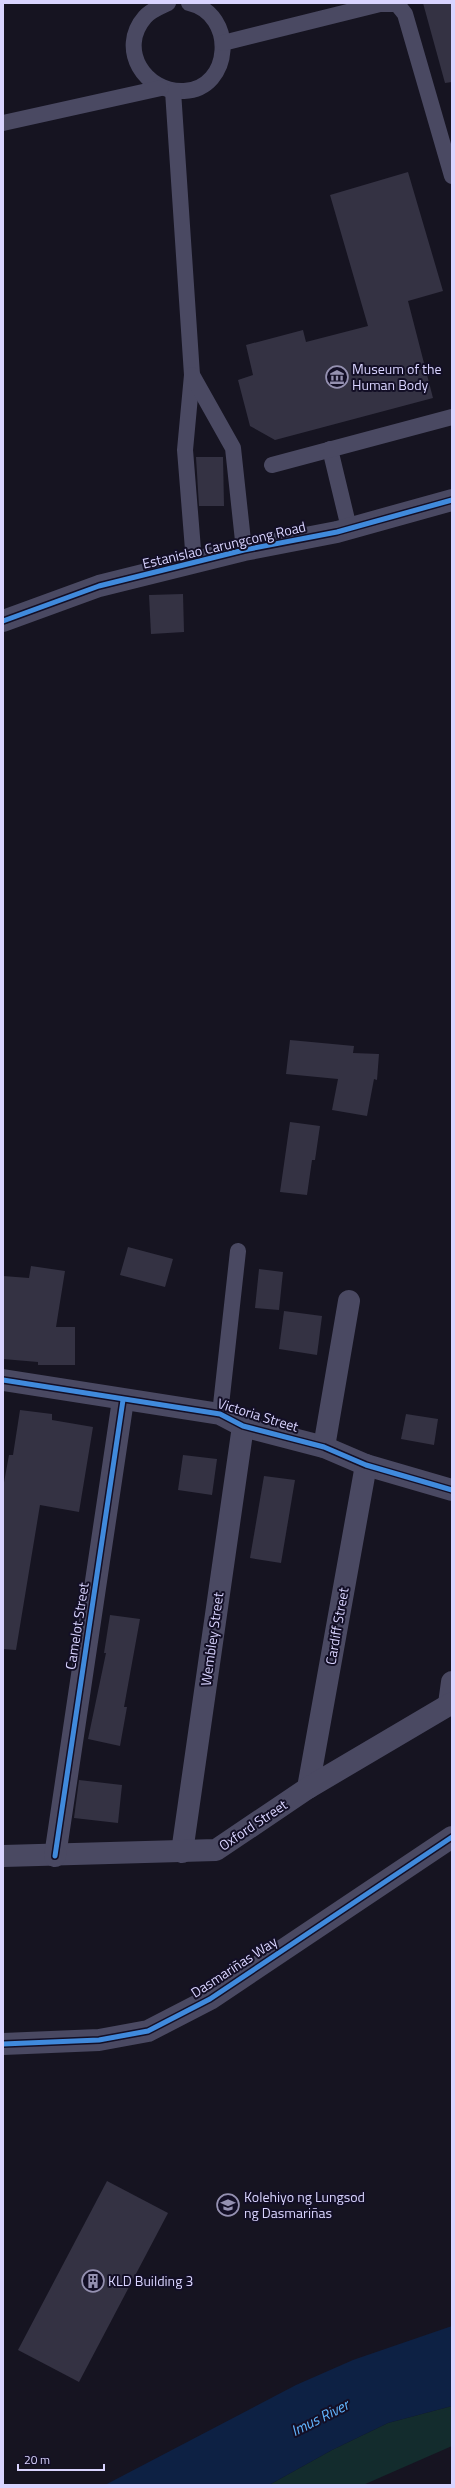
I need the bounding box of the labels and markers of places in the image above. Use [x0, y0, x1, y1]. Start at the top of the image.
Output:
place label: Museum of the Human Body [352, 358, 442, 395]
museum icon: Museum of the Human Body [324, 364, 350, 390]
place label: Kolehiyo ng Lungsod ng Dasmariñas [244, 2186, 365, 2223]
school or university icon: Kolehiyo ng Lungsod ng Dasmariñas [215, 2192, 241, 2218]
building icon: KLD Building 3 [80, 2268, 106, 2294]
place label: KLD Building 3 [108, 2270, 193, 2291]

